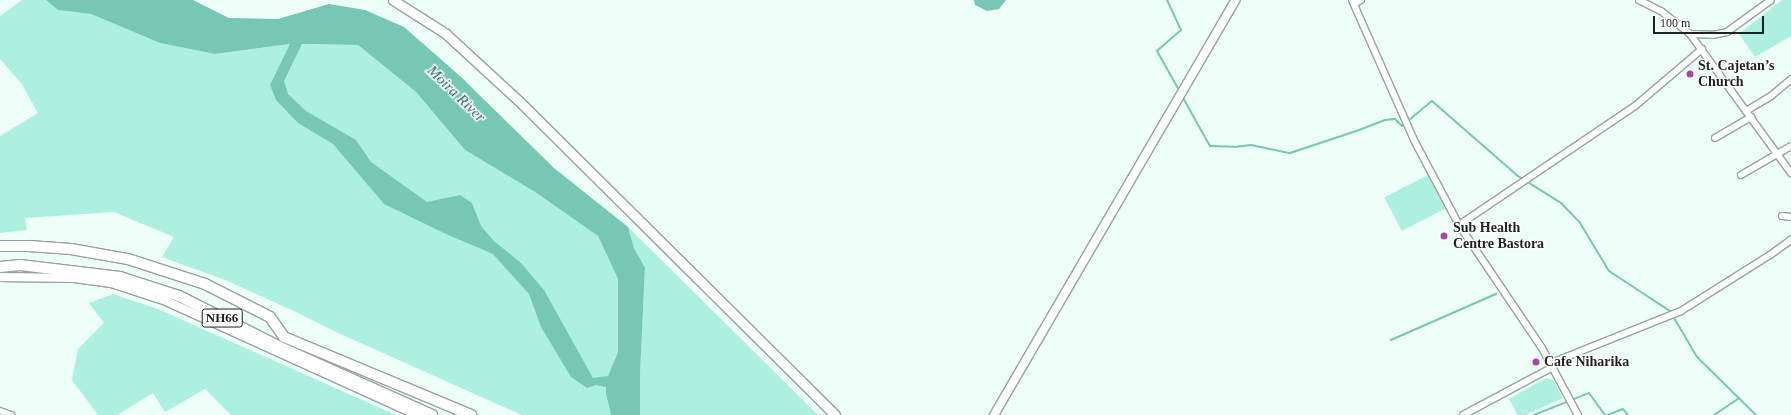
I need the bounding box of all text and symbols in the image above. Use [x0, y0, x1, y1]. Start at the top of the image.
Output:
scale bar [1655, 8, 1766, 34]
text: 100 m [1660, 16, 1690, 30]
place label: St. Cajetan’s Church [1698, 58, 1774, 90]
water label: Moira River [423, 62, 489, 126]
marker: St. Cajetan’s Church [1685, 69, 1695, 79]
place label: Sub Health Centre Bastora [1453, 220, 1544, 252]
marker: Sub Health Centre Bastora [1438, 230, 1450, 242]
road number: NH66 [201, 307, 243, 329]
place label: Cafe Niharika [1544, 354, 1629, 370]
marker: Cafe Niharika [1531, 357, 1541, 367]

